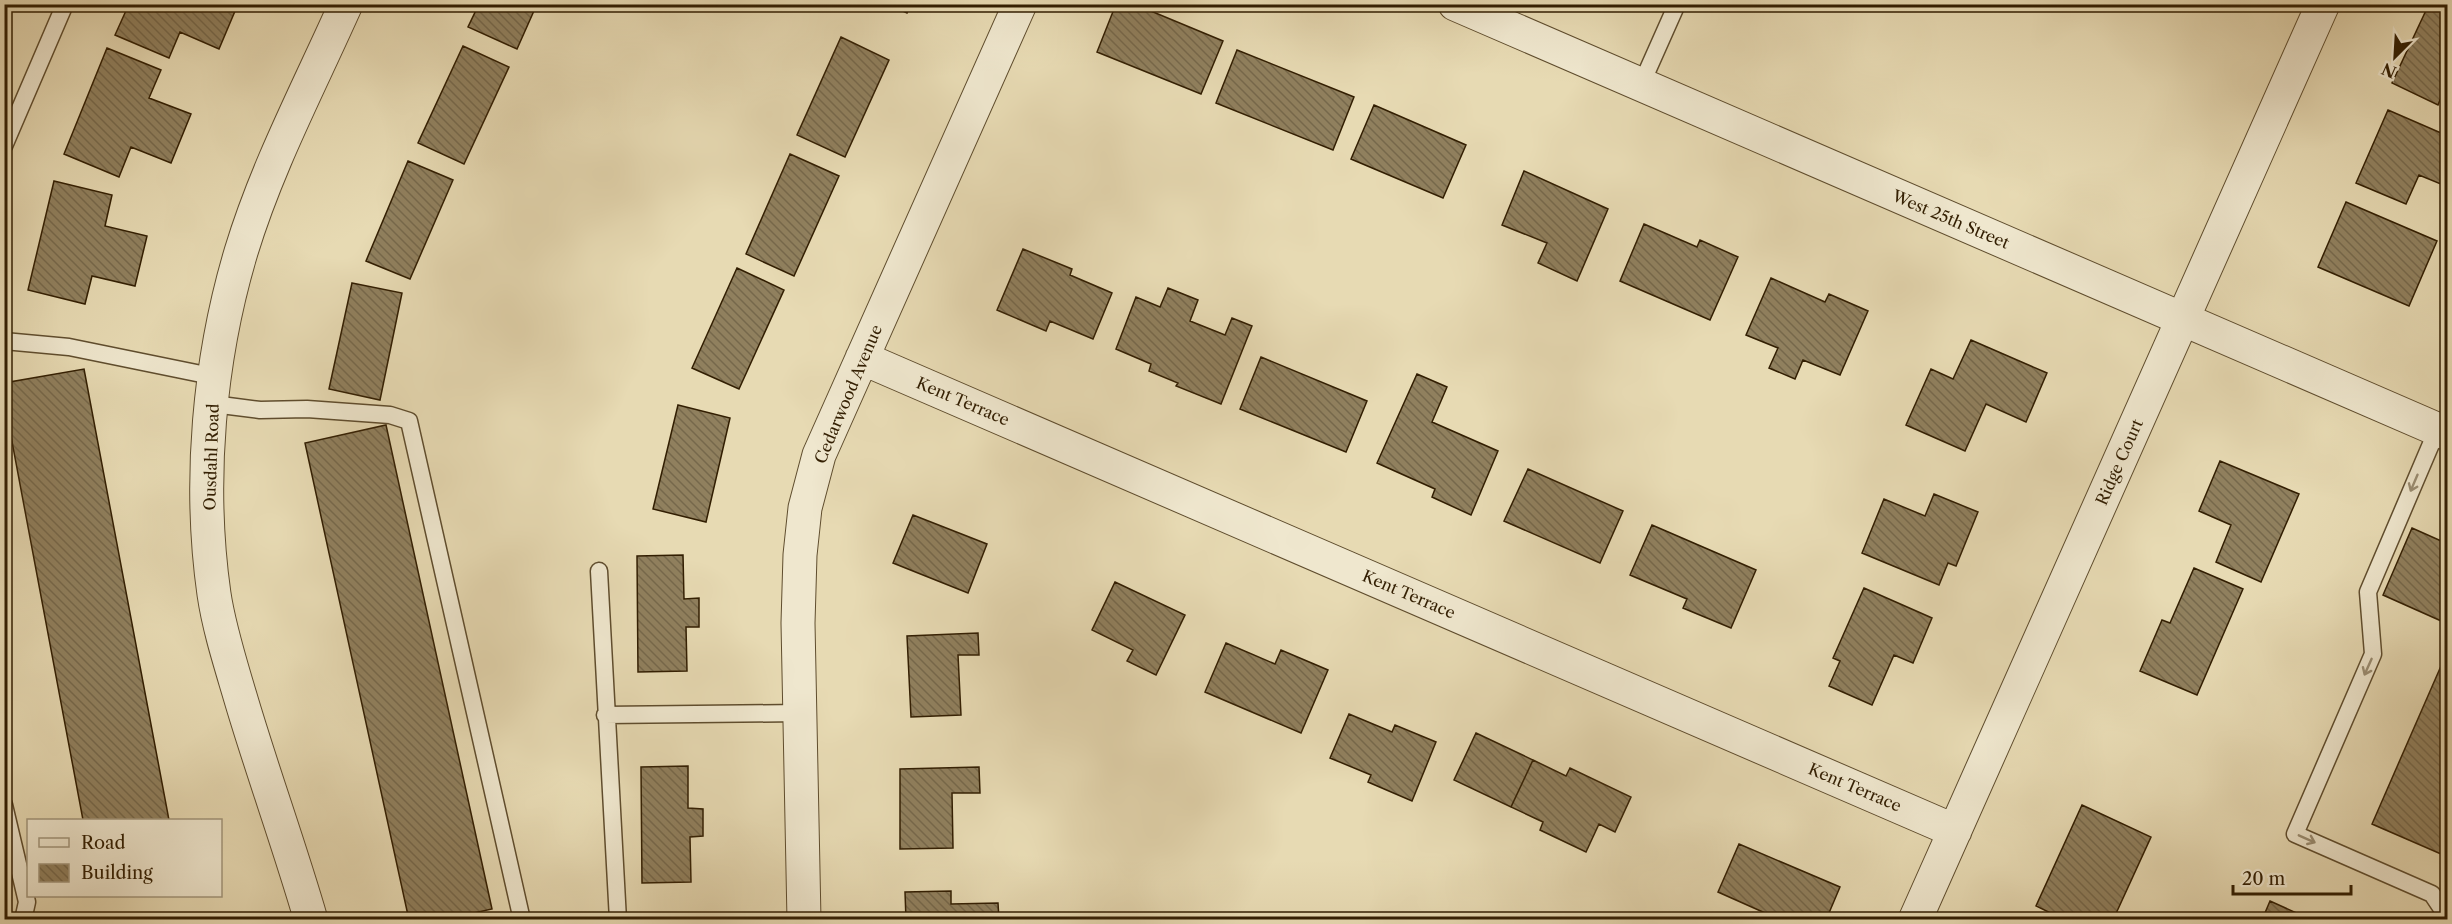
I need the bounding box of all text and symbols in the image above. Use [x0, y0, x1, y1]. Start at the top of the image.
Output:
north arrow [2365, 27, 2425, 87]
text: N [2378, 59, 2399, 83]
street label: West 25th Street [1889, 185, 2013, 253]
street label: Cedarwood Avenue [810, 322, 886, 466]
street label: Kent Terrace [913, 372, 1013, 430]
street label: Ousdahl Road [199, 403, 223, 511]
street label: Ridge Court [2091, 415, 2147, 508]
one-way arrow [2408, 474, 2420, 492]
street label: Kent Terrace [1359, 565, 1459, 623]
one-way arrow [2362, 658, 2373, 676]
street label: Kent Terrace [1805, 758, 1905, 816]
legend [27, 819, 222, 897]
text: Road [81, 832, 126, 854]
one-way arrow [2298, 835, 2316, 846]
scale bar [2233, 858, 2352, 896]
text: Building [81, 862, 153, 884]
text: 20 m [2242, 868, 2286, 890]

